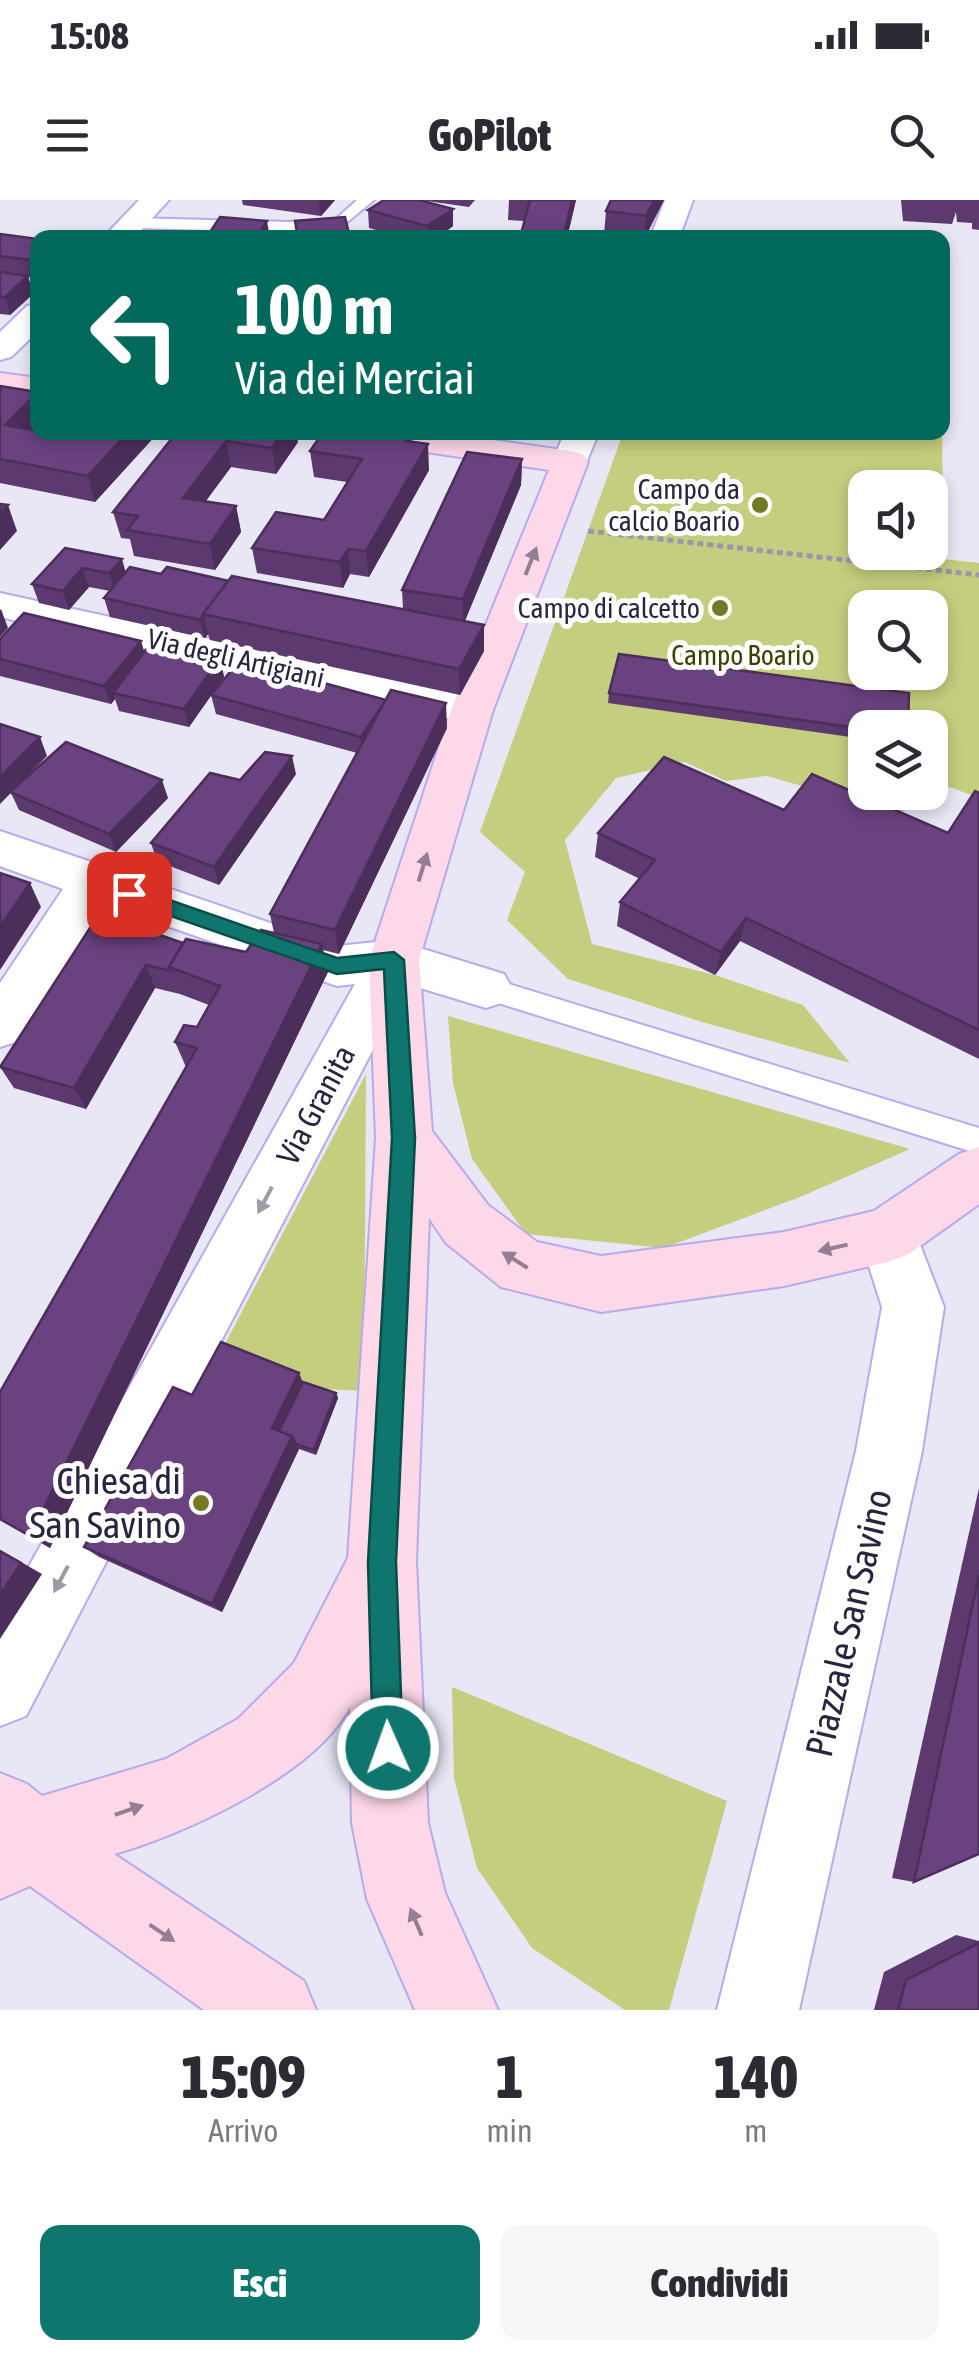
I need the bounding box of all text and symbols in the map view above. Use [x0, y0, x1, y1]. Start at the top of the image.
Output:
text: 15:08 [50, 14, 129, 57]
icon: menu [40, 108, 95, 163]
icon: search [884, 108, 939, 163]
text: GoPilot [428, 109, 551, 161]
text: 100 m [235, 269, 394, 349]
icon: left [70, 270, 200, 400]
text: Via dei Merciai [235, 352, 475, 404]
map controls [848, 470, 948, 810]
button: sound [848, 470, 948, 570]
place label: Campo da calcio Boario [608, 473, 740, 537]
marker: Campo da calcio Boario [749, 494, 771, 516]
one-way arrow [524, 545, 539, 575]
button: search [848, 590, 948, 690]
place label: Campo di calcetto [518, 592, 700, 624]
marker: Campo di calcetto [709, 597, 731, 619]
street label: Via degli Artigiani [144, 622, 328, 694]
park label: Campo Boario [671, 639, 815, 671]
button: layers [848, 710, 948, 810]
one-way arrow [416, 851, 431, 881]
pin [87, 852, 172, 937]
icon: arrive [102, 867, 157, 922]
street label: Via Granita [269, 1039, 362, 1171]
one-way arrow [256, 1185, 273, 1214]
one-way arrow [817, 1241, 848, 1256]
one-way arrow [502, 1251, 529, 1270]
place label: Chiesa di San Savino [29, 1459, 181, 1546]
street label: Piazzale San Savino [797, 1485, 900, 1761]
marker: Chiesa di San Savino [190, 1492, 212, 1514]
one-way arrow [53, 1564, 70, 1593]
position arrow [336, 1696, 440, 1800]
one-way arrow [114, 1802, 144, 1817]
one-way arrow [408, 1906, 424, 1936]
one-way arrow [148, 1923, 175, 1942]
text: 15:09 [181, 2042, 306, 2111]
text: 1 [495, 2042, 524, 2111]
text: 140 [713, 2042, 798, 2111]
text: Arrivo [208, 2112, 278, 2149]
text: min [487, 2112, 532, 2149]
text: m [744, 2112, 767, 2149]
button: Esci [40, 2225, 480, 2340]
button: Condividi [500, 2225, 939, 2340]

